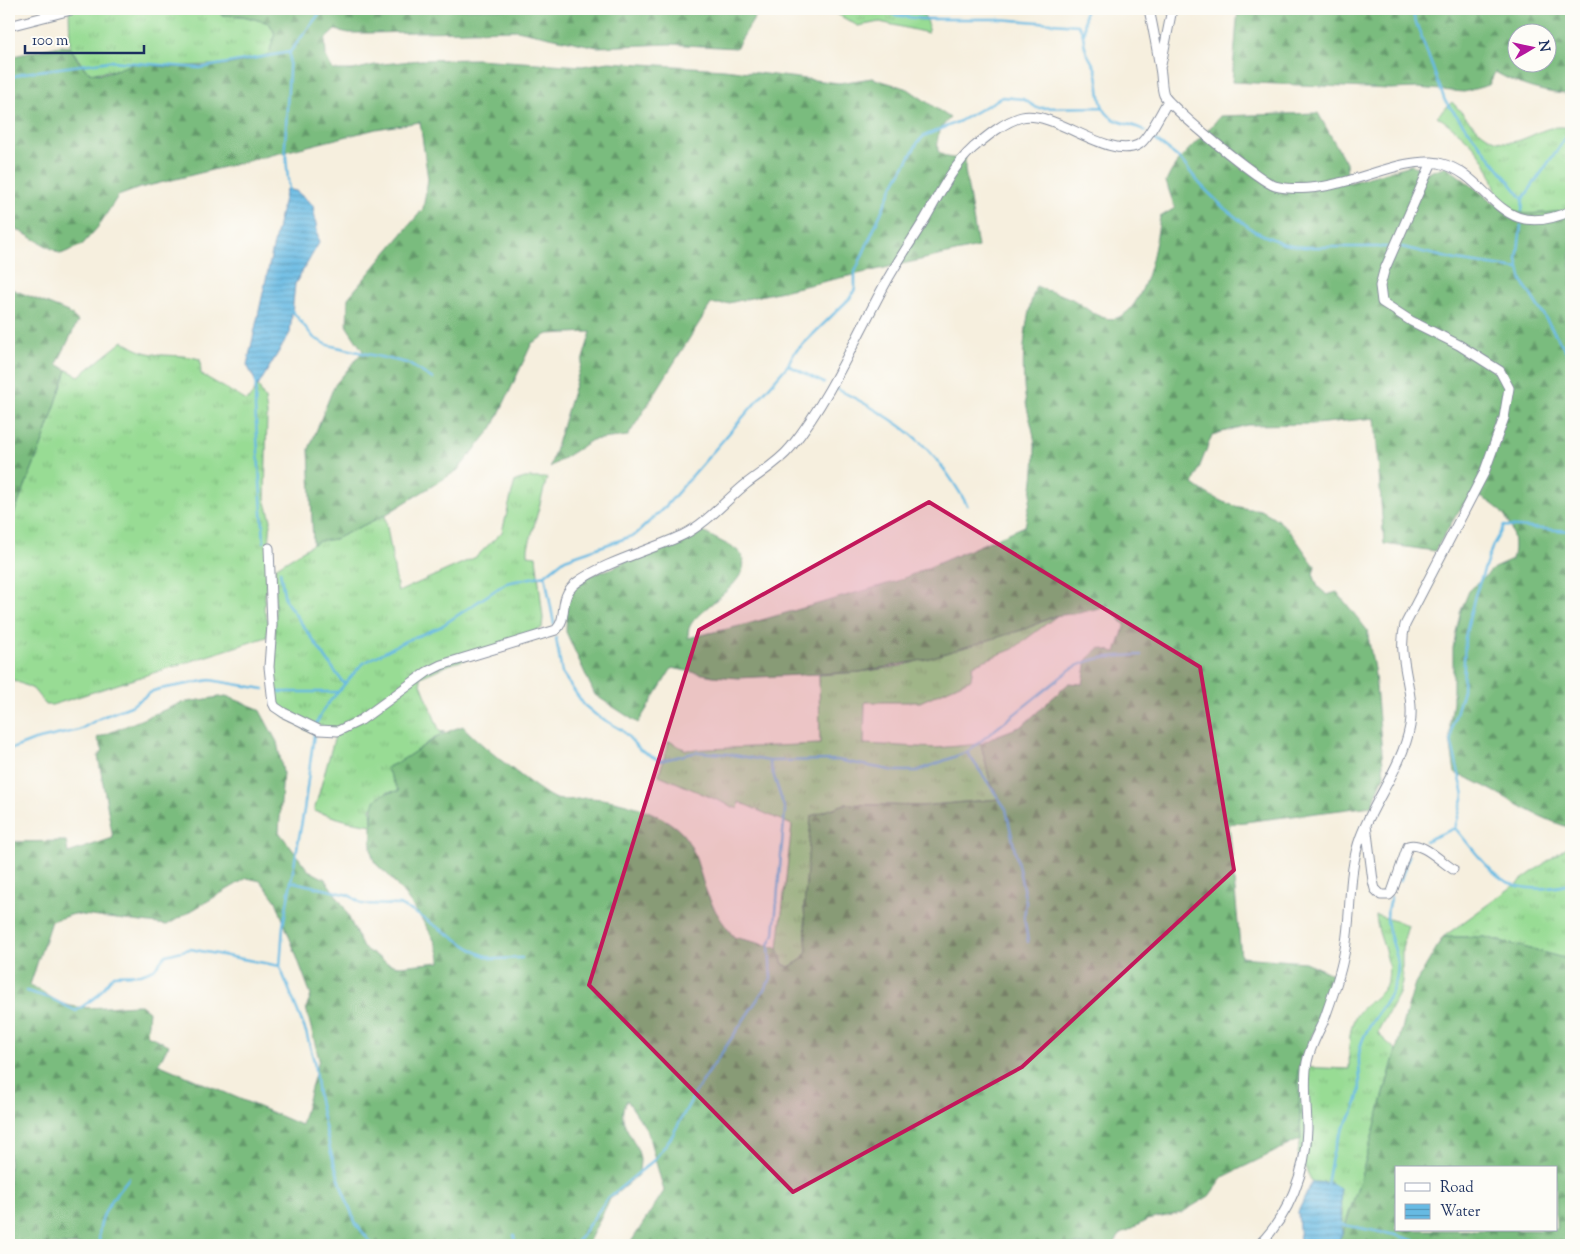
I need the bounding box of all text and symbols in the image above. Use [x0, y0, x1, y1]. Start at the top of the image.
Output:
scale bar [25, 22, 144, 54]
north arrow [1508, 22, 1558, 72]
text: 100 m [32, 31, 69, 52]
text: N [1532, 39, 1554, 53]
legend [1395, 1166, 1558, 1232]
text: Road [1440, 1178, 1474, 1199]
text: Water [1440, 1202, 1481, 1223]

